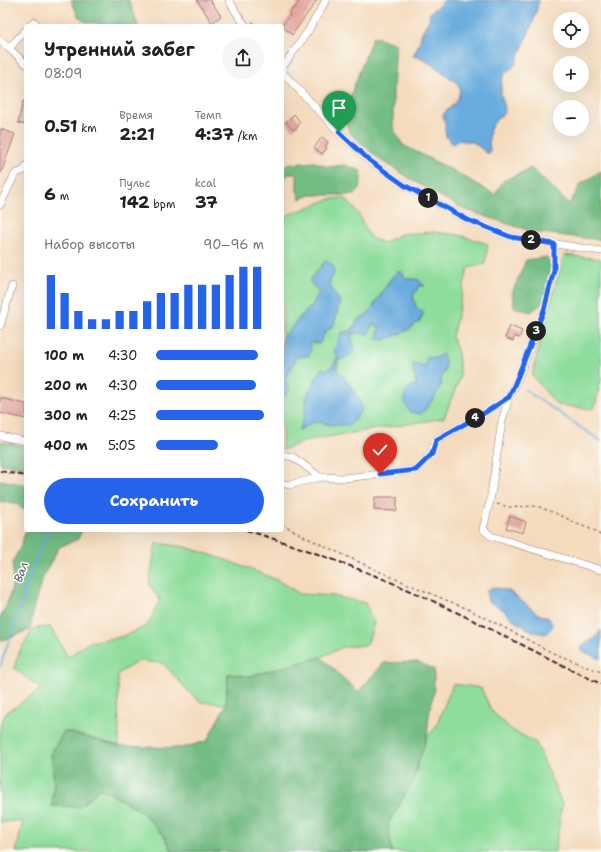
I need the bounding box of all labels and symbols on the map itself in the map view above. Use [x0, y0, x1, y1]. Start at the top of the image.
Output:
pin [322, 91, 356, 132]
pin: 1 [418, 188, 438, 208]
pin: 2 [521, 230, 541, 250]
pin: 3 [526, 321, 546, 341]
pin: 4 [465, 408, 485, 428]
pin [363, 433, 397, 474]
water label: Вал [10, 559, 32, 585]

